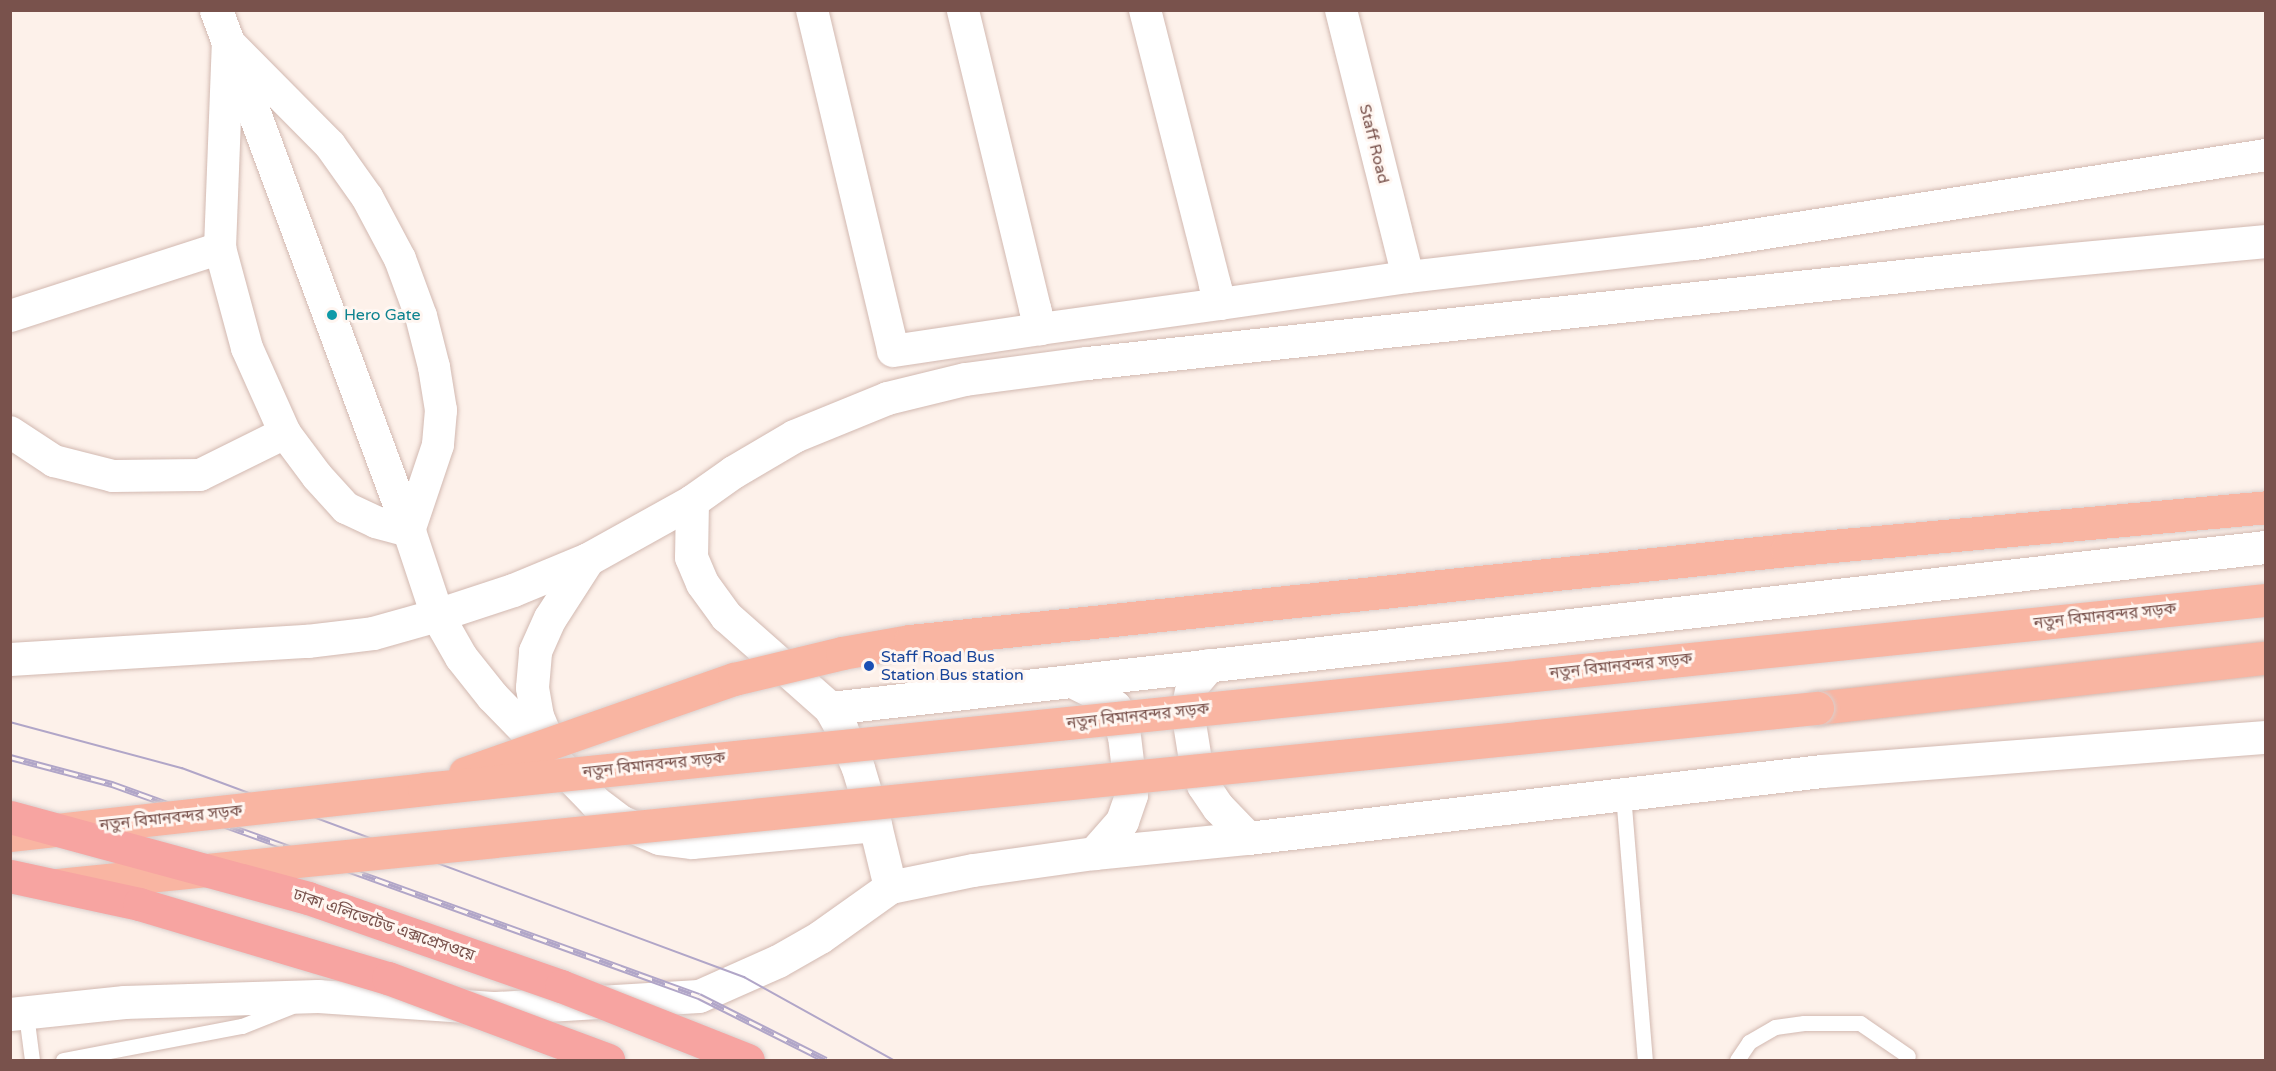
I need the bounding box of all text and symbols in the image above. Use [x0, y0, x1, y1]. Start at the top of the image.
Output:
street label: Staff Road [1355, 102, 1393, 186]
place label: Hero Gate [344, 305, 421, 325]
marker: Hero Gate [325, 308, 339, 322]
street label: নতুন বিমানবন্দর সড়ক [2033, 599, 2177, 633]
place label: Staff Road Bus Station Bus station [881, 647, 1024, 685]
street label: নতুন বিমানবন্দর সড়ক [1549, 649, 1693, 683]
marker: Staff Road Bus Station Bus station [862, 659, 876, 673]
street label: নতুন বিমানবন্দর সড়ক [1066, 699, 1210, 733]
street label: নতুন বিমানবন্দর সড়ক [582, 748, 726, 782]
street label: নতুন বিমানবন্দর সড়ক [99, 801, 243, 835]
street label: ঢাকা এলিভেটেড এক্সপ্রেসওয়ে [291, 885, 477, 965]

